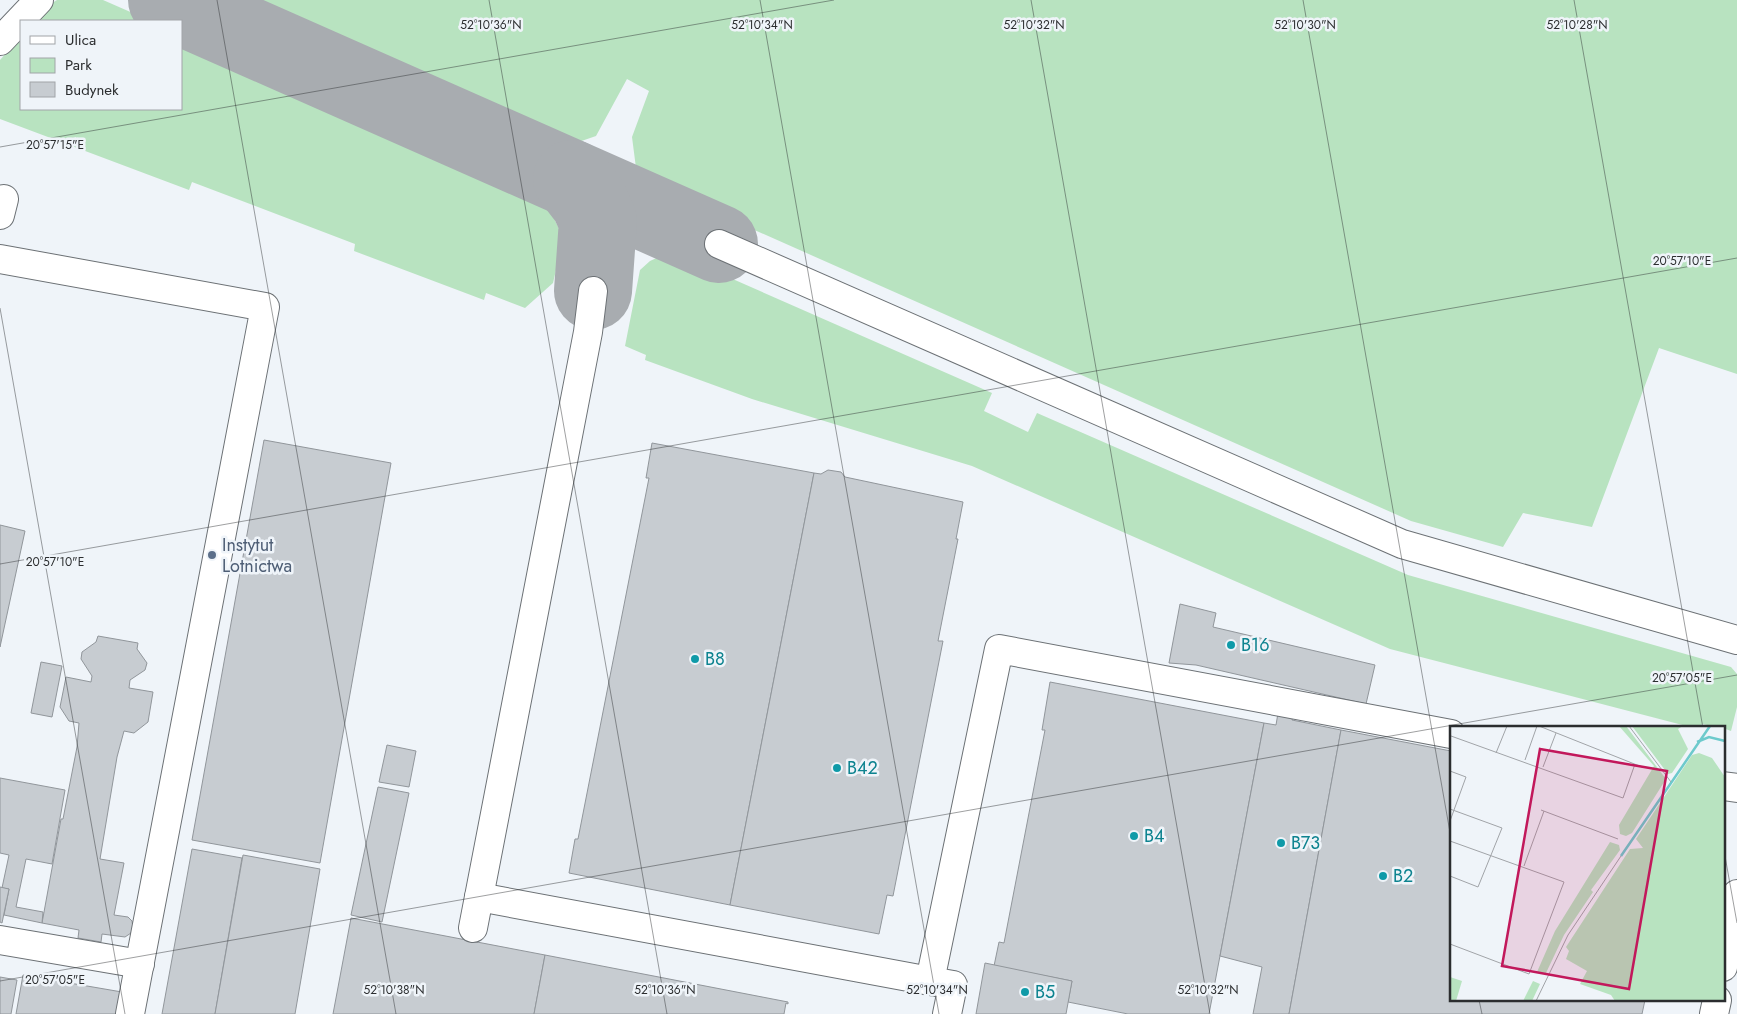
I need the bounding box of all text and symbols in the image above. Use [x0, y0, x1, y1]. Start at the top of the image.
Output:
text: 52°10'36"N [460, 16, 522, 34]
text: 52°10'34"N [731, 16, 793, 34]
text: 52°10'32"N [1003, 16, 1065, 34]
text: 52°10'30"N [1274, 16, 1336, 34]
text: 52°10'28"N [1546, 16, 1608, 34]
legend [20, 20, 182, 110]
text: Ulica [65, 29, 96, 51]
text: Park [65, 54, 92, 76]
text: Budynek [65, 79, 119, 101]
text: 20°57'15"E [26, 136, 84, 154]
text: 20°57'10"E [1653, 252, 1711, 270]
place label: Instytut Lotnictwa [222, 532, 292, 579]
marker: Instytut Lotnictwa [206, 549, 218, 561]
text: 20°57'10"E [26, 553, 84, 571]
place label: B16 [1241, 632, 1270, 658]
marker: B16 [1225, 639, 1237, 651]
place label: B8 [705, 646, 725, 672]
marker: B8 [689, 653, 701, 665]
text: 20°57'05"E [1652, 669, 1712, 687]
inset map [1450, 726, 1724, 1002]
place label: B42 [847, 755, 878, 781]
marker: B42 [831, 762, 843, 774]
place label: B4 [1144, 823, 1165, 849]
marker: B4 [1128, 830, 1140, 842]
place label: B73 [1291, 830, 1320, 856]
marker: B73 [1275, 837, 1287, 849]
place label: B2 [1393, 863, 1413, 889]
marker: B2 [1377, 870, 1389, 882]
text: 20°57'05"E [25, 971, 85, 989]
place label: B5 [1035, 979, 1055, 1005]
text: 52°10'38"N [364, 981, 424, 999]
text: 52°10'36"N [634, 981, 696, 999]
text: 52°10'34"N [906, 981, 968, 999]
text: 52°10'32"N [1177, 981, 1239, 999]
marker: B5 [1019, 986, 1031, 998]

